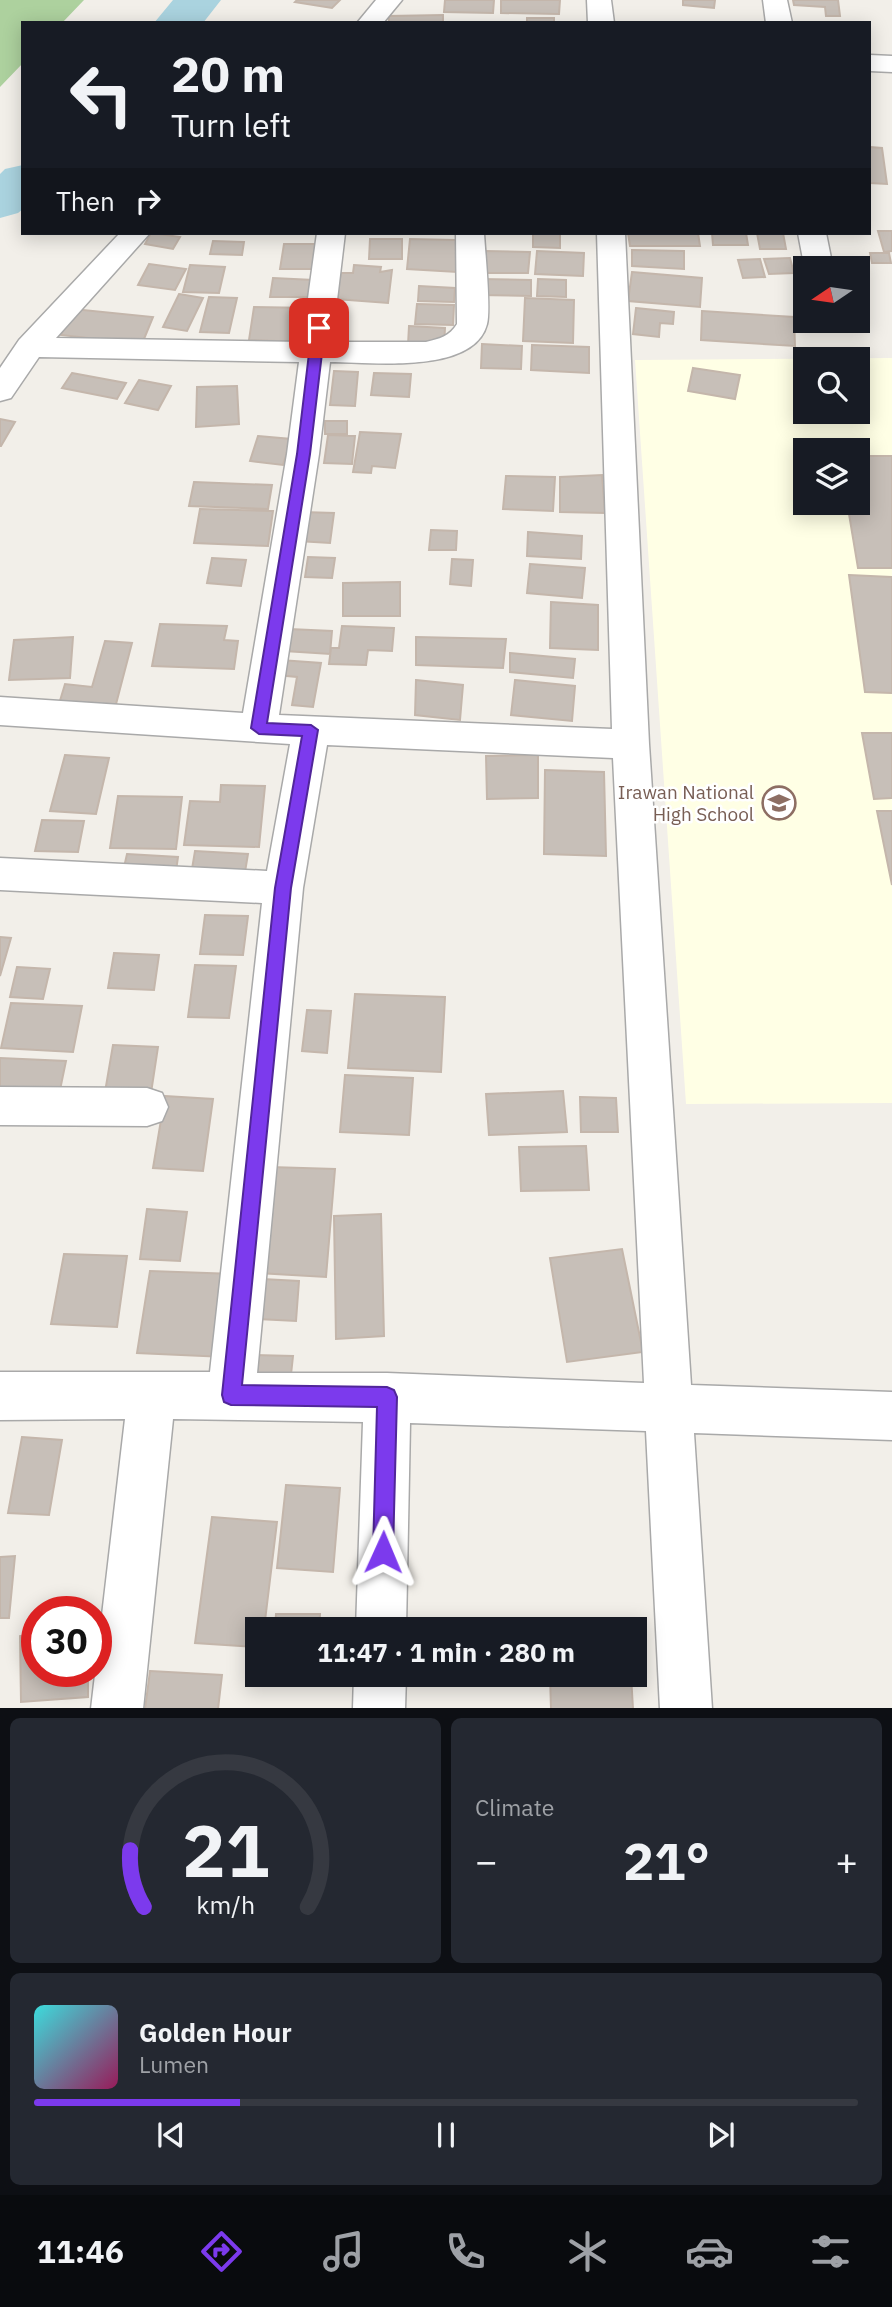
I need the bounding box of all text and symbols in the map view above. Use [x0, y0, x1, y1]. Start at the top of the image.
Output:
text: 20 m [171, 42, 285, 105]
icon: left [56, 49, 147, 140]
text: Turn left [171, 104, 291, 146]
icon: right [129, 182, 167, 220]
text: Then [56, 184, 115, 218]
north arrow [793, 256, 870, 332]
map controls [793, 256, 870, 515]
pin [289, 298, 349, 358]
icon: arrive [300, 309, 338, 347]
button: search [793, 347, 870, 424]
button: layers [793, 438, 870, 515]
place label: Irawan National High School [618, 780, 754, 826]
school or university icon: Irawan National High School [760, 784, 798, 822]
position arrow [346, 1515, 420, 1589]
speed limit sign: 30 [21, 1596, 112, 1687]
text: 11:47 · 1 min · 280 m [317, 1635, 575, 1669]
text: Climate [475, 1792, 554, 1822]
text: 21 [182, 1802, 269, 1897]
text: 21° [623, 1827, 710, 1894]
text: − [475, 1836, 498, 1885]
text: + [835, 1836, 858, 1885]
text: km/h [196, 1887, 255, 1920]
text: Golden Hour [139, 2015, 292, 2049]
text: Lumen [139, 2049, 209, 2079]
icon: previous [152, 2116, 190, 2154]
icon: pause [427, 2116, 465, 2154]
icon: next [702, 2116, 740, 2154]
icon: directions [197, 2227, 246, 2276]
icon: music [319, 2227, 368, 2276]
icon: phone [441, 2227, 490, 2276]
icon: climate [563, 2227, 612, 2276]
icon: car [685, 2227, 734, 2276]
icon: filters [806, 2227, 855, 2276]
text: 11:46 [36, 2230, 124, 2272]

